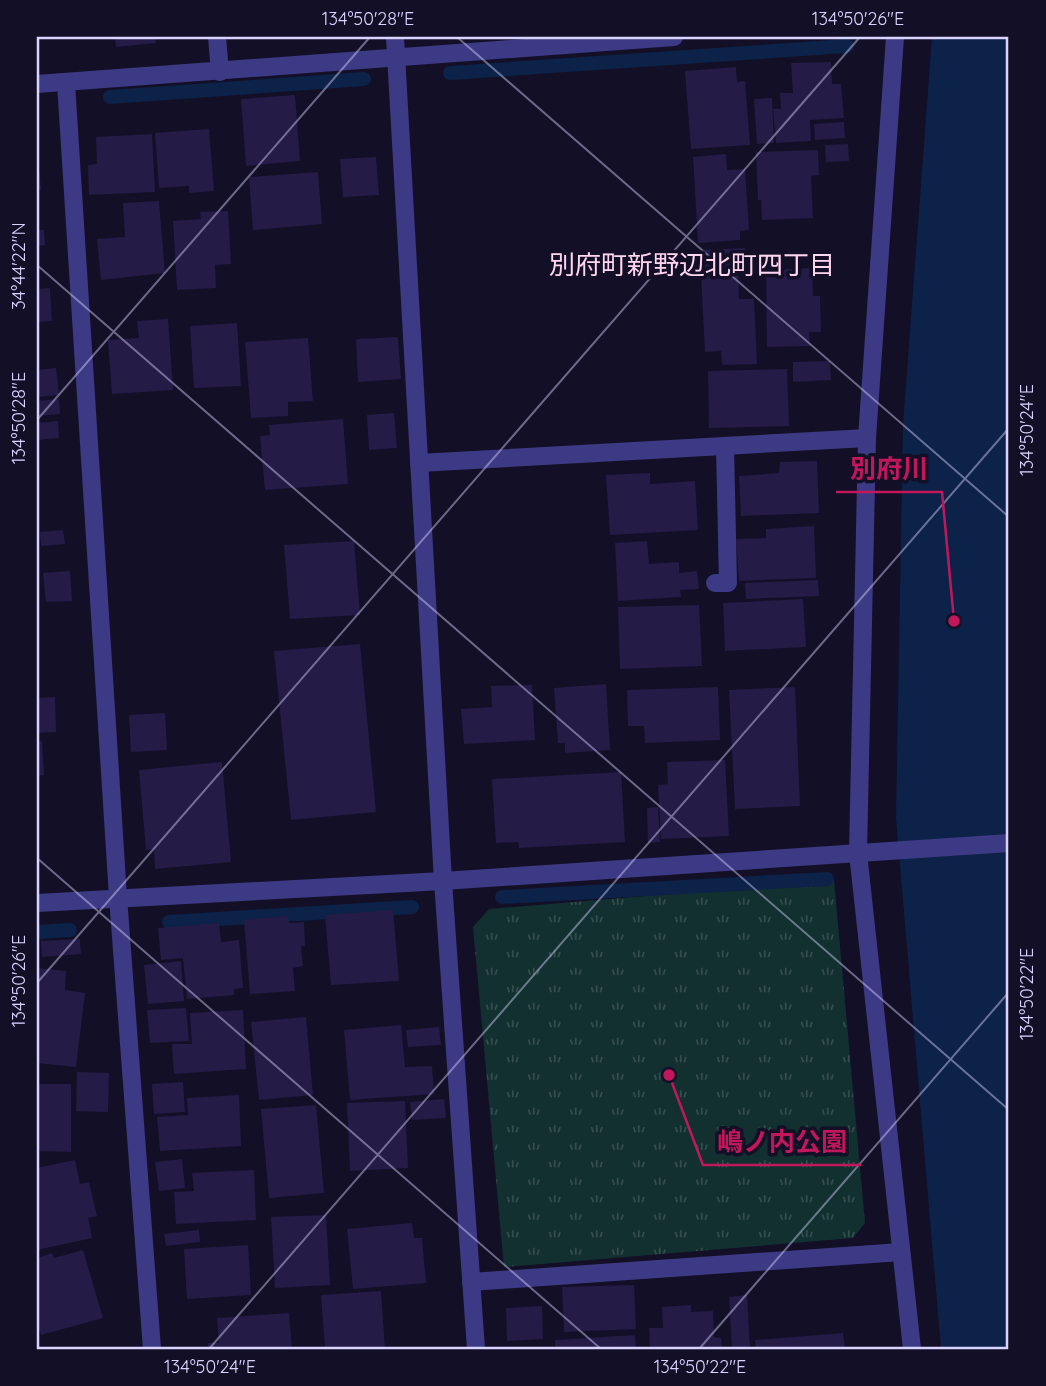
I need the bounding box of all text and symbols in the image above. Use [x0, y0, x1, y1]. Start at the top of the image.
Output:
text: 134°50'28"E [322, 7, 414, 30]
text: 134°50'26"E [812, 7, 904, 30]
text: 34°44'22"N [7, 222, 30, 310]
district label: 別府町新野辺北町四丁目 [549, 248, 835, 281]
text: 134°50'28"E [7, 372, 30, 464]
text: 134°50'24"E [1015, 384, 1038, 476]
callout: 別府川 [836, 445, 942, 492]
text: 別府川 [850, 452, 928, 485]
text: 134°50'26"E [7, 935, 30, 1027]
text: 134°50'22"E [1015, 948, 1038, 1040]
callout: 嶋ノ内公園 [703, 1118, 861, 1165]
text: 嶋ノ内公園 [717, 1125, 847, 1158]
text: 134°50'24"E [164, 1355, 256, 1378]
text: 134°50'22"E [654, 1355, 746, 1378]

